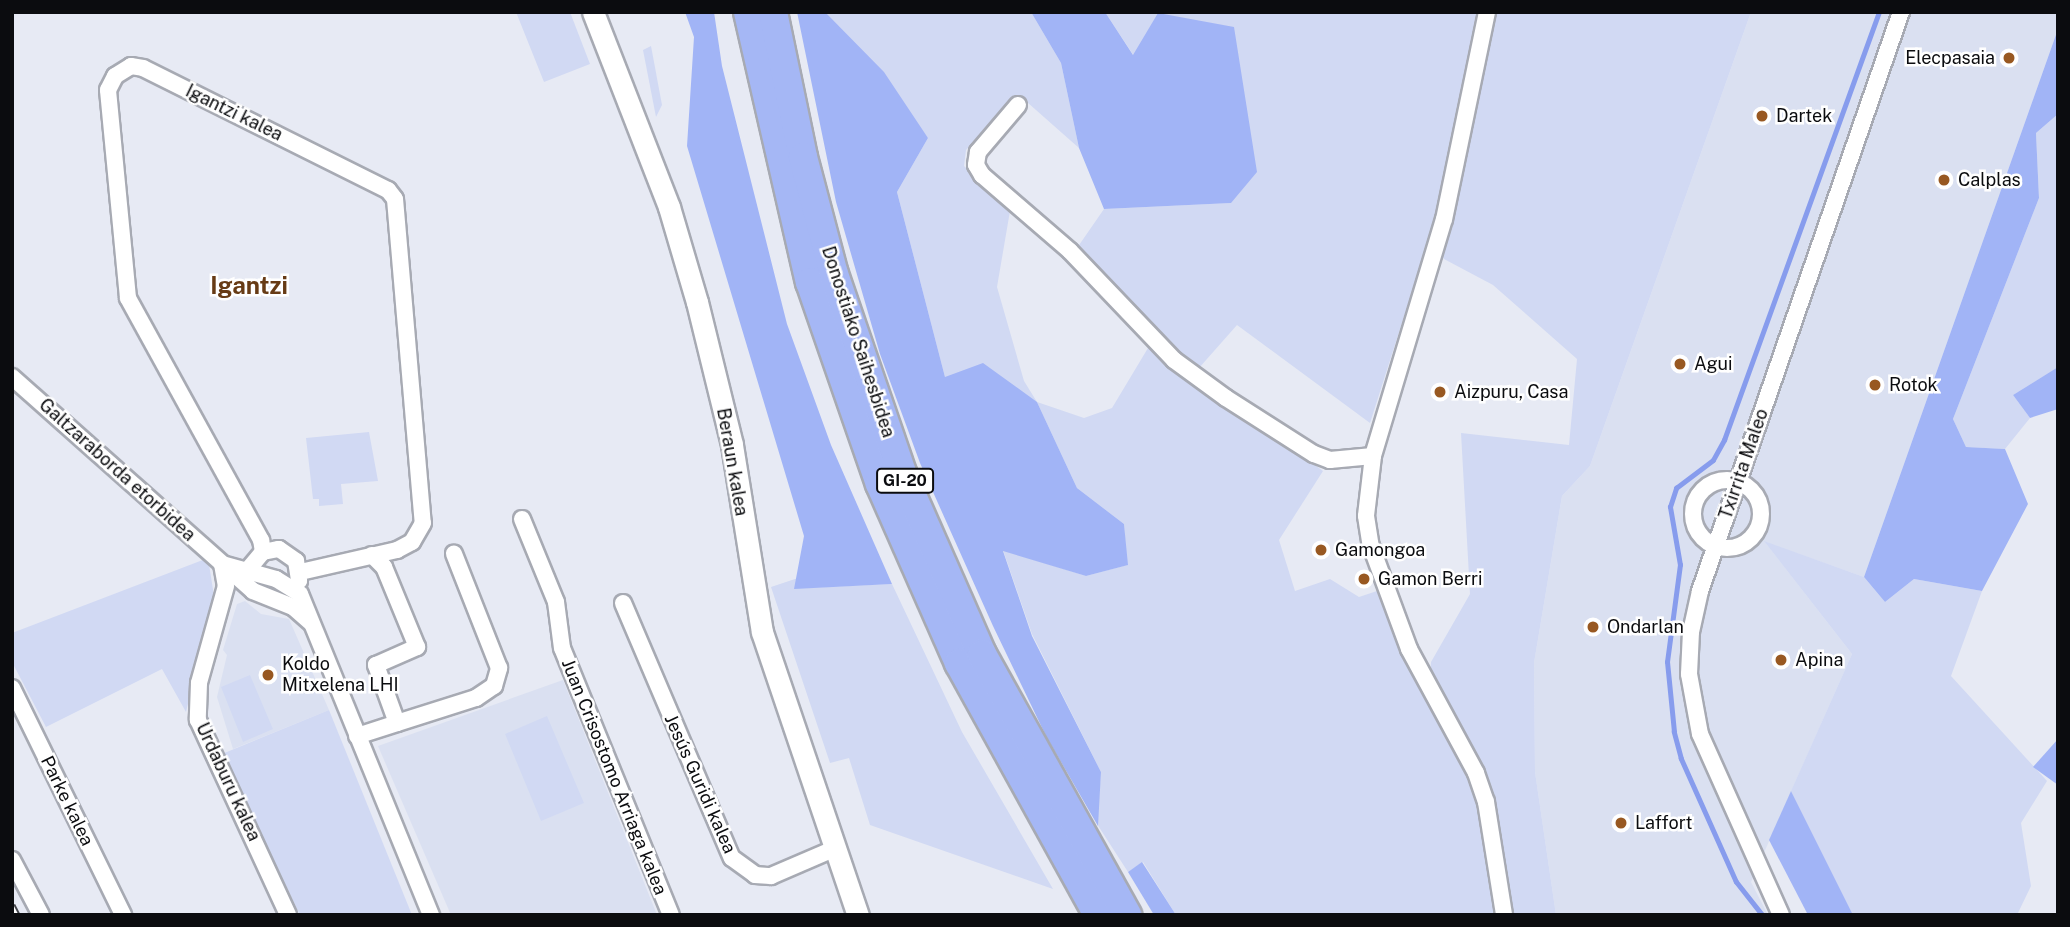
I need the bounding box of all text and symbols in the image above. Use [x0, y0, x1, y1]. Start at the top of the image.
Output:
place label: Elecpasaia [1905, 47, 1995, 69]
marker: Elecpasaia [2001, 50, 2017, 66]
street label: Igantzi kalea [182, 80, 286, 146]
place label: Dartek [1776, 105, 1832, 127]
marker: Dartek [1754, 108, 1770, 124]
place label: Calplas [1958, 169, 2021, 191]
marker: Calplas [1936, 172, 1952, 188]
street label: Donostiako Saihesbidea [817, 244, 899, 440]
district label: Igantzi [210, 272, 288, 300]
place label: Agui [1694, 353, 1732, 375]
marker: Agui [1672, 356, 1688, 372]
place label: Rotok [1889, 374, 1938, 396]
marker: Rotok [1867, 377, 1883, 393]
place label: Aizpuru, Casa [1454, 381, 1569, 403]
marker: Aizpuru, Casa [1432, 384, 1448, 400]
street label: Galtzaraborda etorbidea [34, 394, 200, 546]
street label: Beraun kalea [712, 406, 752, 518]
street label: Txirrita Maleo [1715, 406, 1773, 522]
road number: GI-20 [875, 468, 935, 494]
place label: Gamongoa [1335, 539, 1425, 561]
marker: Gamongoa [1313, 542, 1329, 558]
place label: Gamon Berri [1378, 568, 1483, 590]
marker: Gamon Berri [1356, 571, 1372, 587]
place label: Ondarlan [1607, 616, 1684, 638]
marker: Ondarlan [1585, 619, 1601, 635]
place label: Apina [1795, 649, 1843, 671]
marker: Apina [1773, 652, 1789, 668]
place label: Koldo Mitxelena LHI [282, 654, 399, 696]
street label: Juan Crisostomo Arriaga kalea [557, 656, 671, 898]
marker: Koldo Mitxelena LHI [260, 667, 276, 683]
street label: Jesús Guridi kalea [660, 711, 740, 857]
street label: Urdaburu kalea [191, 719, 265, 845]
street label: Parke kalea [36, 752, 98, 850]
place label: Laffort [1635, 812, 1692, 834]
marker: Laffort [1613, 815, 1629, 831]

